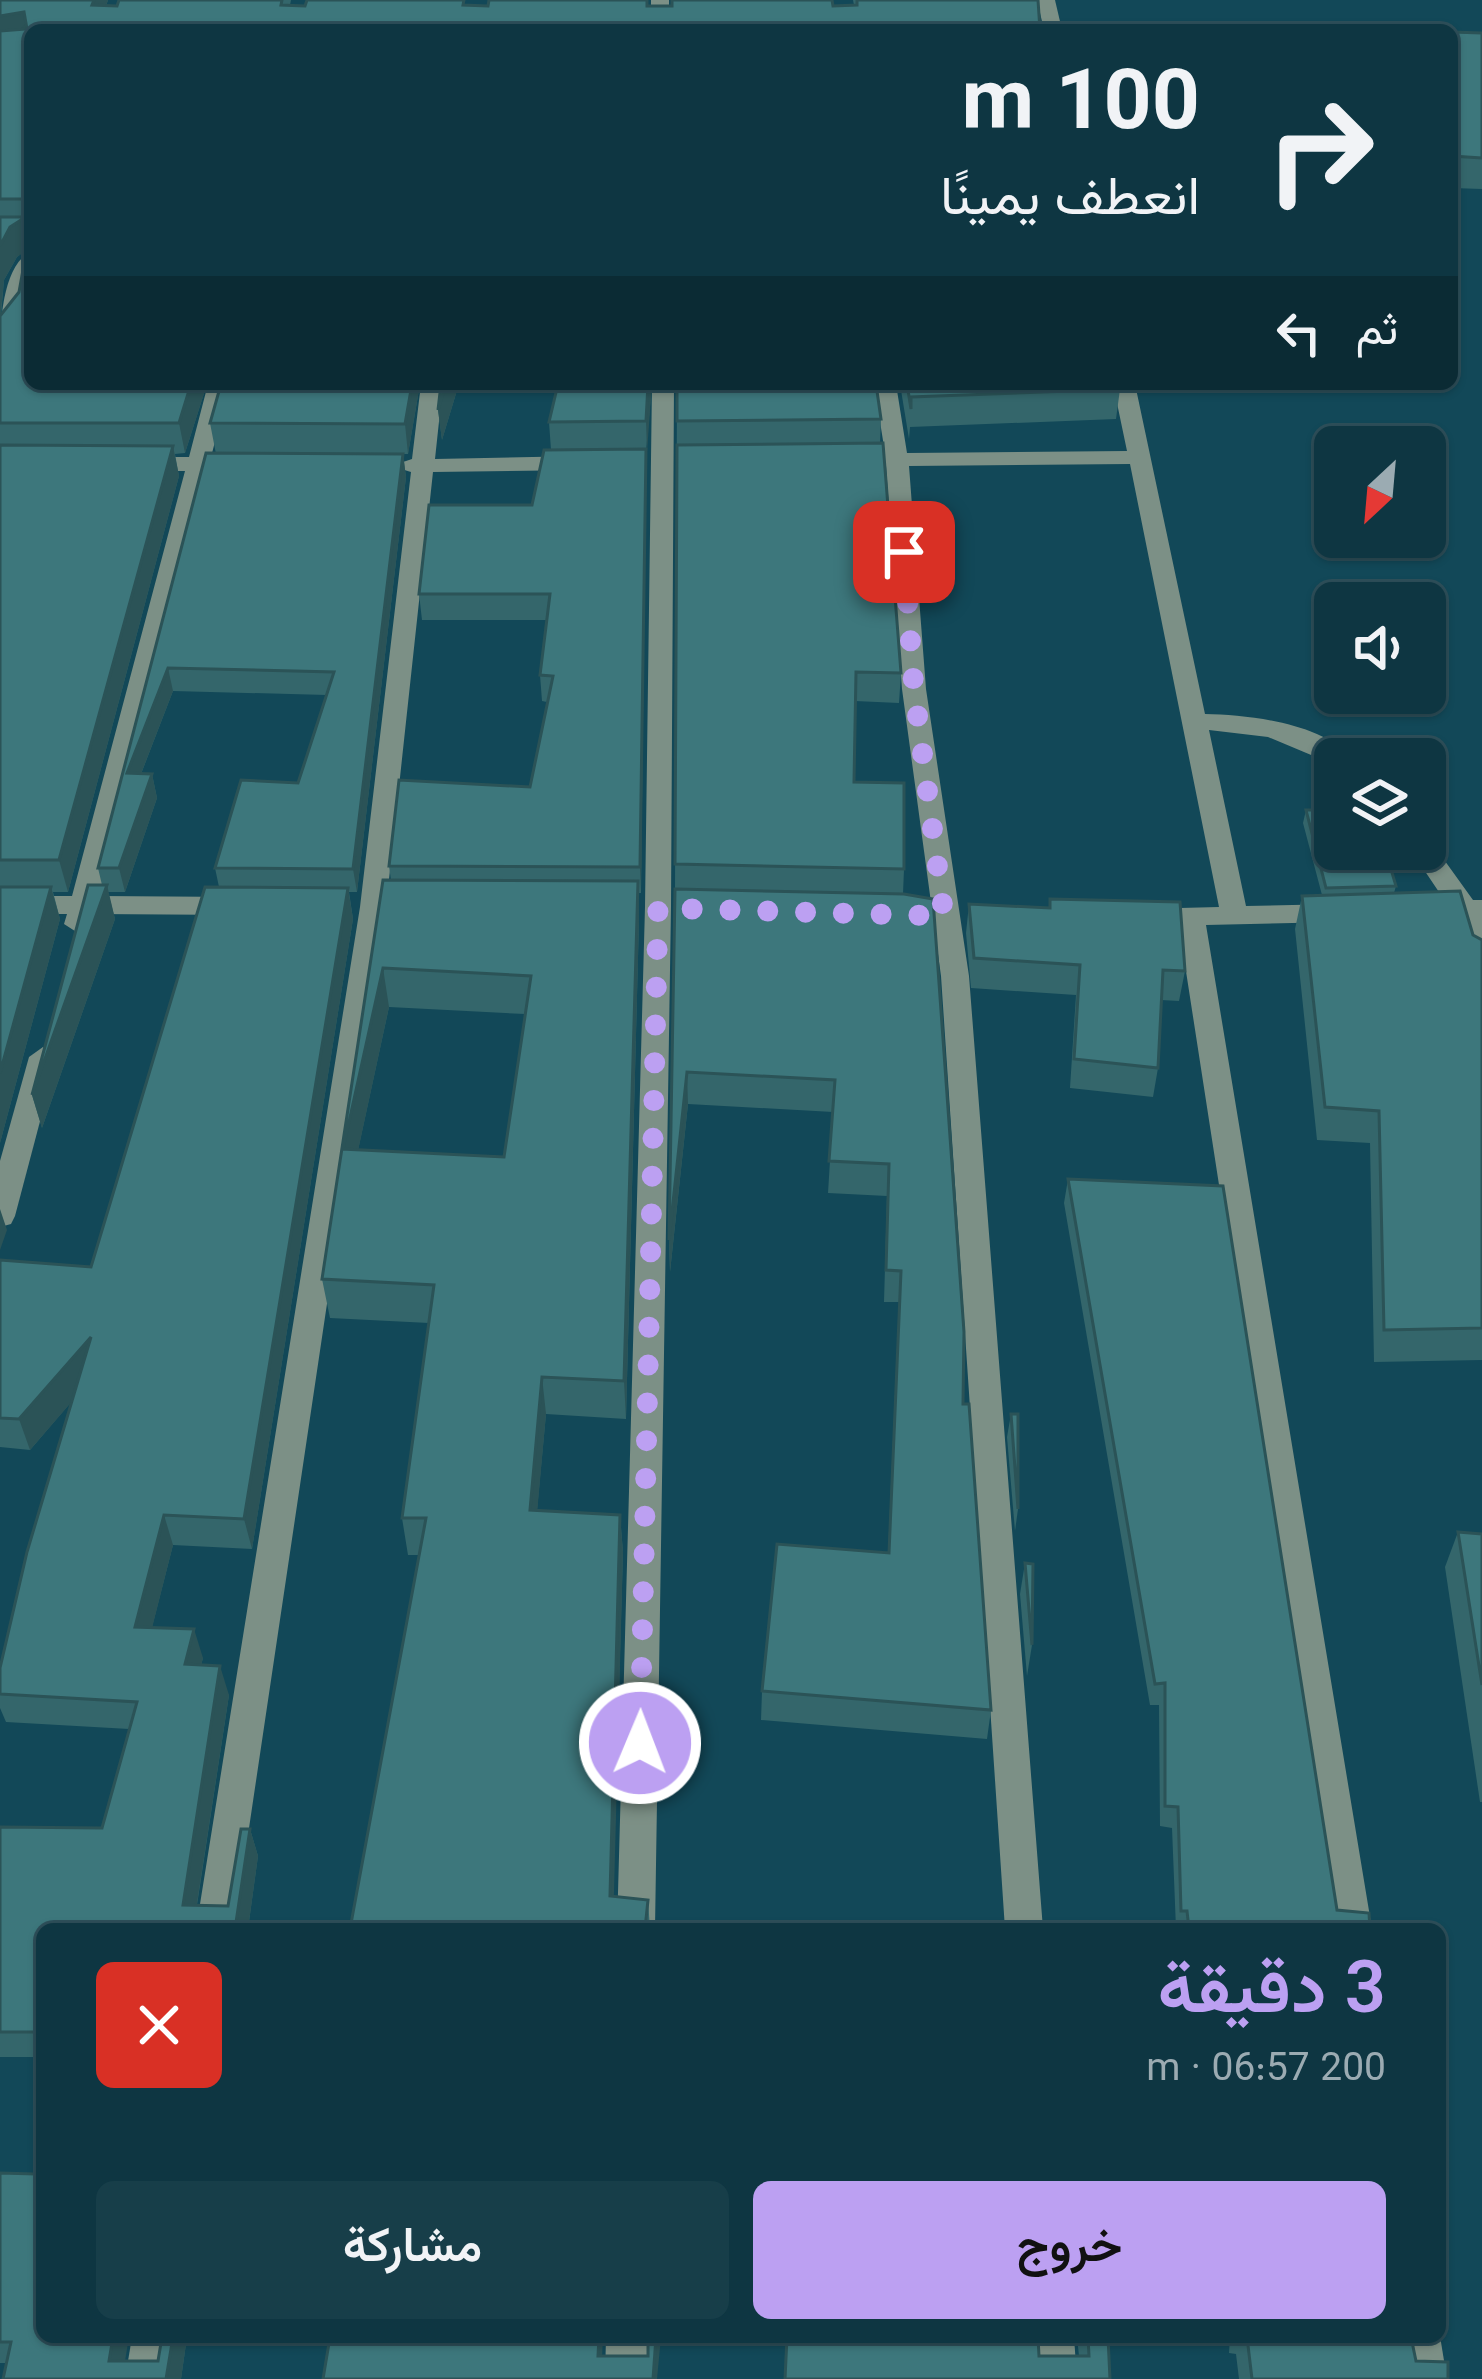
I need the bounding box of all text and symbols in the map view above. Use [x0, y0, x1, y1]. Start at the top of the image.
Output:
text: 100 m [961, 42, 1200, 173]
icon: right [1242, 72, 1398, 228]
text: انعطف يمينًا [940, 159, 1200, 243]
text: ثم [1356, 298, 1398, 368]
icon: left [1266, 300, 1332, 366]
north arrow [1314, 426, 1446, 558]
map controls [1314, 426, 1446, 870]
pin [853, 501, 955, 603]
icon: arrive [871, 519, 937, 585]
button: sound [1314, 582, 1446, 714]
button: layers [1314, 738, 1446, 870]
position arrow [577, 1680, 703, 1806]
text: 3 دقيقة [1157, 1938, 1386, 2051]
button: close [96, 1962, 222, 2088]
text: 200 m · 06:57 [1146, 2040, 1386, 2101]
button: مشاركة [96, 2181, 729, 2319]
button: خروج [753, 2181, 1386, 2319]

